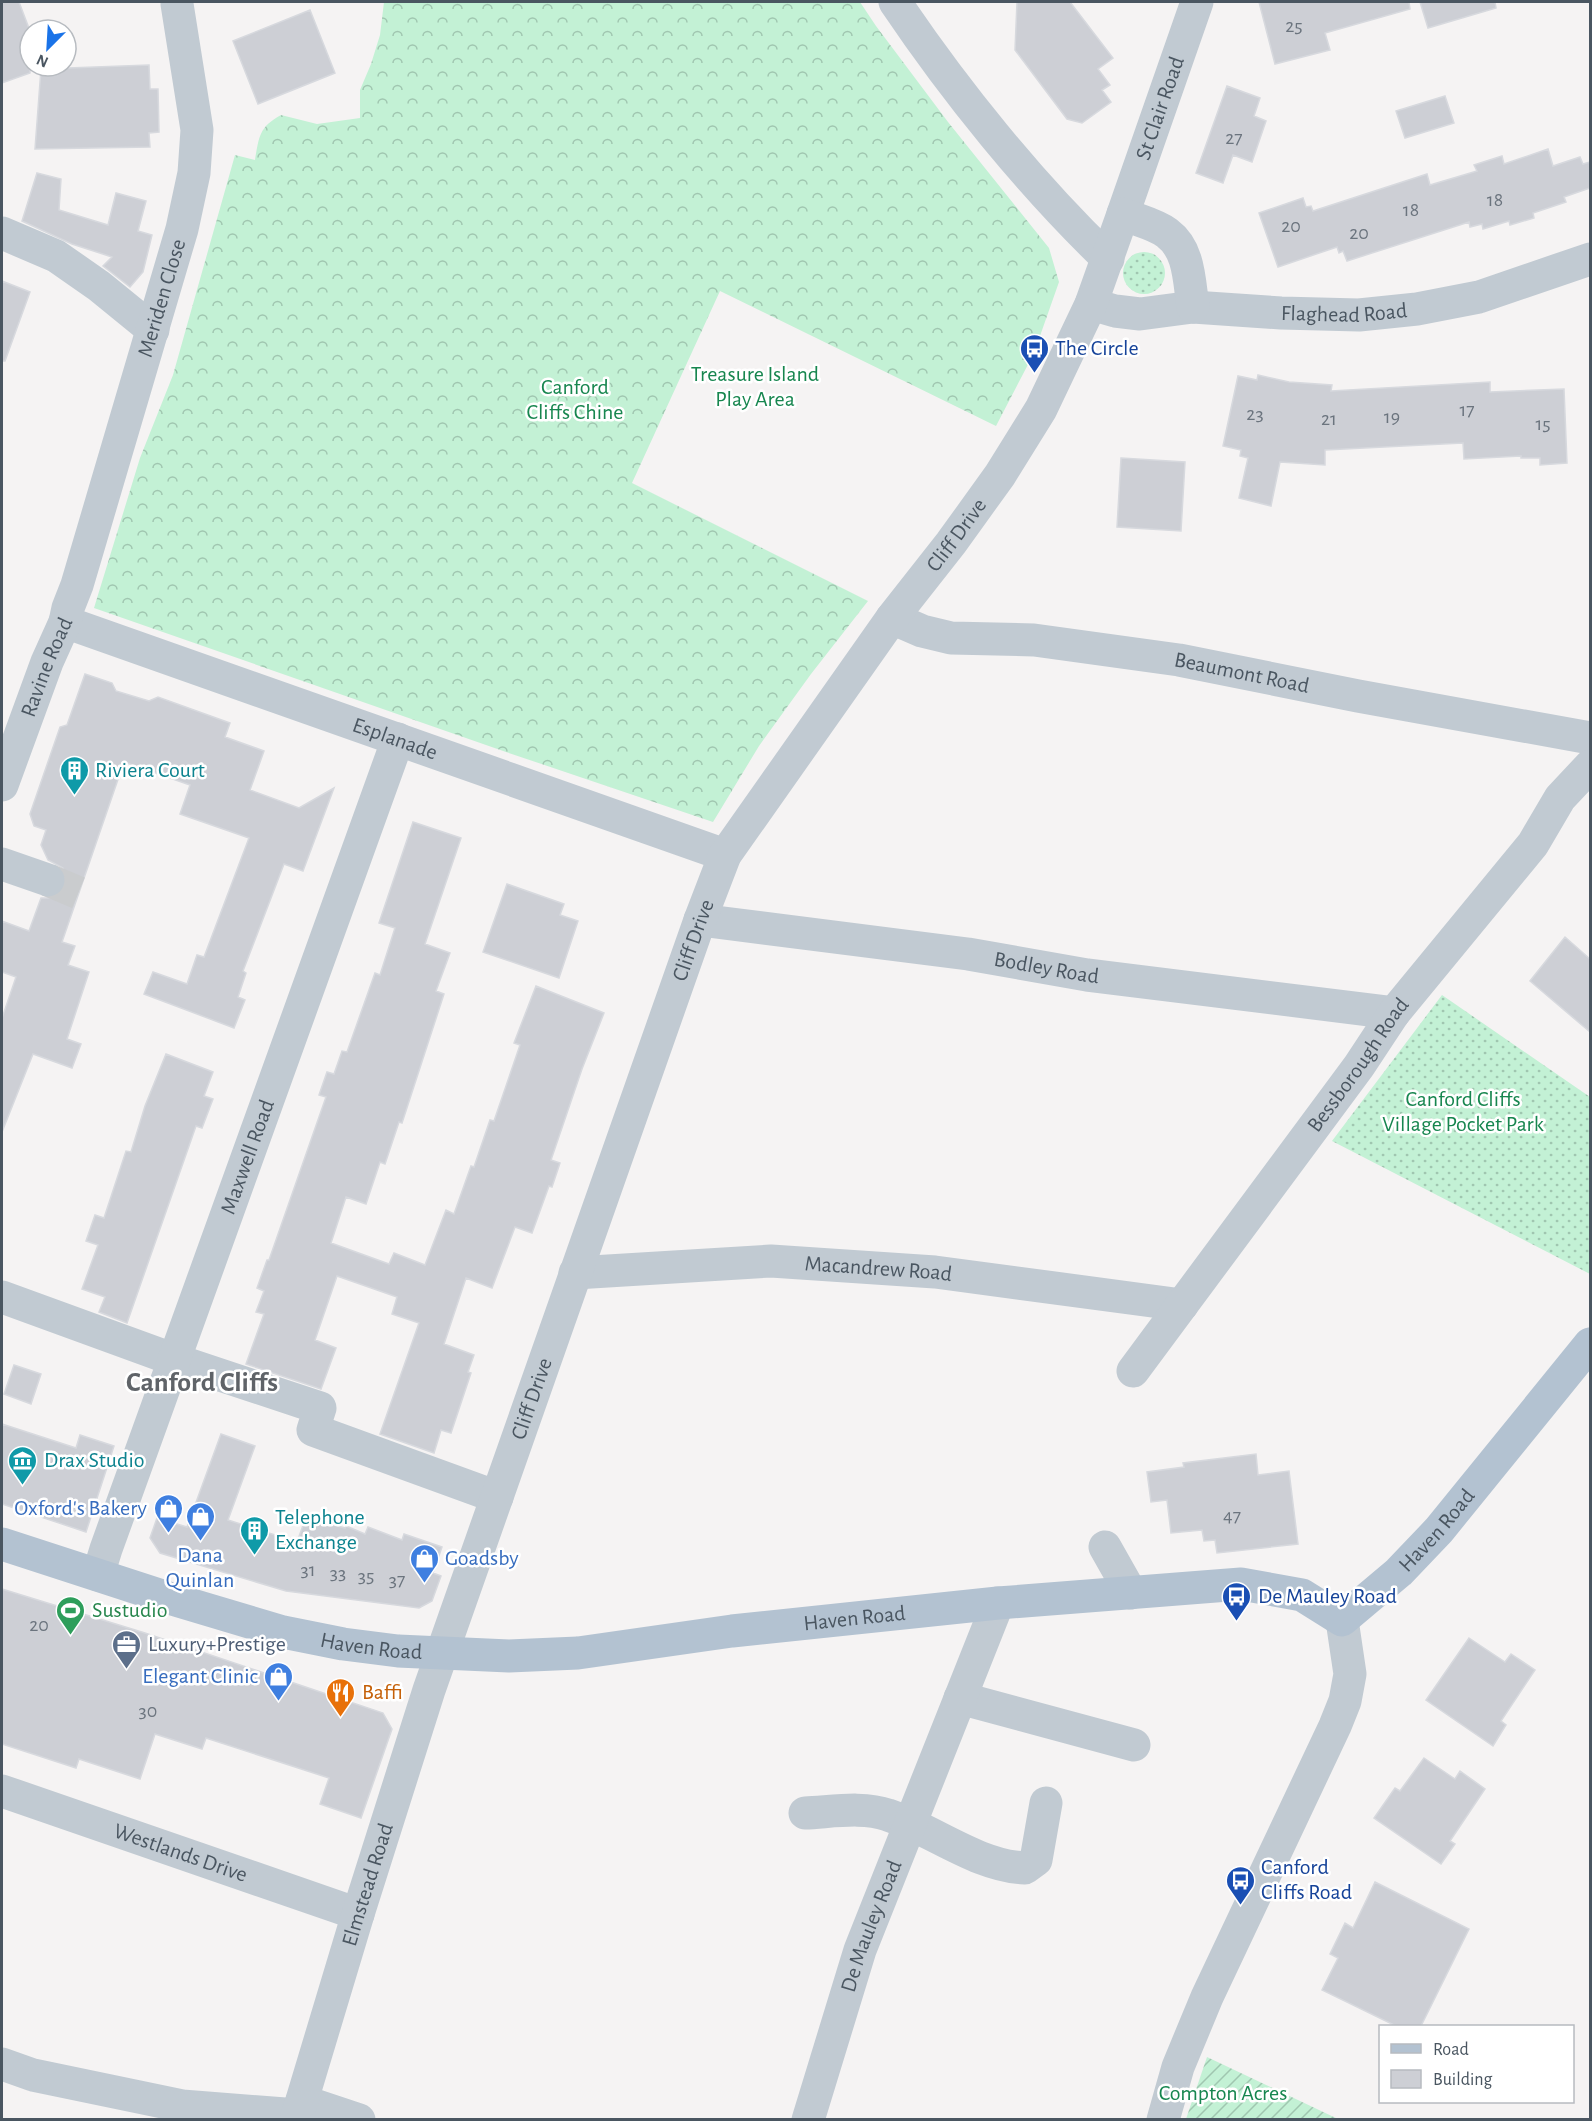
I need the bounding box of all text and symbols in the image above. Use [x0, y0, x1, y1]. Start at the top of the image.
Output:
house number: 25 [1285, 16, 1303, 36]
north arrow [18, 18, 78, 78]
text: N [34, 51, 51, 70]
street label: St Clair Road [1132, 54, 1188, 163]
house number: 27 [1225, 128, 1243, 148]
house number: 18 [1487, 190, 1503, 210]
house number: 18 [1403, 200, 1419, 220]
house number: 20 [1281, 216, 1301, 236]
house number: 20 [1349, 223, 1369, 243]
street label: Meriden Close [134, 236, 189, 360]
street label: Flaghead Road [1281, 299, 1408, 326]
bus stop icon: The Circle [1018, 332, 1050, 374]
place label: The Circle [1055, 337, 1139, 359]
park label: Treasure Island Play Area [691, 363, 819, 410]
park label: Canford Cliffs Chine [527, 376, 623, 423]
house number: 17 [1459, 400, 1475, 420]
house number: 23 [1246, 404, 1264, 424]
house number: 19 [1384, 407, 1400, 427]
house number: 21 [1321, 409, 1337, 429]
house number: 15 [1535, 414, 1551, 434]
street label: Cliff Drive [922, 494, 990, 576]
street label: Ravine Road [17, 614, 77, 720]
street label: Beaumont Road [1173, 648, 1311, 697]
street label: Esplanade [350, 713, 440, 764]
building icon: Riviera Court [58, 754, 90, 796]
place label: Riviera Court [95, 759, 205, 781]
street label: Cliff Drive [668, 896, 718, 984]
street label: Bodley Road [992, 948, 1100, 987]
street label: Bessborough Road [1303, 993, 1413, 1136]
park label: Canford Cliffs Village Pocket Park [1382, 1088, 1544, 1135]
street label: Maxwell Road [217, 1097, 278, 1217]
street label: Macandrew Road [804, 1252, 953, 1285]
street label: Cliff Drive [507, 1355, 556, 1442]
district label: Canford Cliffs [126, 1369, 278, 1397]
museum icon: Drax Studio [7, 1444, 39, 1486]
place label: Drax Studio [44, 1449, 145, 1471]
street label: Haven Road [1395, 1485, 1479, 1576]
shop icon: Oxford's Bakery [152, 1492, 184, 1534]
place label: Oxford's Bakery [14, 1497, 148, 1519]
shop icon: Dana Quinlan [184, 1500, 216, 1542]
place label: Telephone Exchange [275, 1506, 365, 1553]
house number: 47 [1223, 1506, 1241, 1526]
building icon: Telephone Exchange [238, 1514, 270, 1556]
shop icon: Goadsby [408, 1542, 440, 1584]
place label: Dana Quinlan [166, 1544, 234, 1591]
place label: Goadsby [445, 1547, 519, 1569]
house number: 31 [300, 1560, 316, 1580]
house number: 33 [330, 1563, 346, 1583]
house number: 35 [358, 1566, 374, 1586]
house number: 37 [389, 1570, 405, 1590]
bus stop icon: De Mauley Road [1221, 1580, 1253, 1622]
place label: De Mauley Road [1258, 1585, 1397, 1607]
sports icon: Sustudio [55, 1594, 87, 1636]
place label: Sustudio [92, 1599, 167, 1621]
street label: Haven Road [802, 1602, 907, 1634]
house number: 20 [29, 1615, 49, 1635]
office icon: Luxury+Prestige [111, 1628, 143, 1670]
street label: Haven Road [318, 1629, 423, 1663]
place label: Luxury+Prestige [148, 1633, 286, 1655]
shop icon: Elegant Clinic [263, 1660, 295, 1702]
place label: Elegant Clinic [142, 1665, 259, 1687]
restaurant icon: Baffi [325, 1676, 357, 1718]
place label: Baffi [362, 1681, 403, 1703]
house number: 30 [139, 1701, 157, 1721]
street label: Westlands Drive [111, 1820, 250, 1886]
street label: Elmstead Road [338, 1820, 397, 1949]
place label: Canford Cliffs Road [1261, 1856, 1352, 1903]
street label: De Mauley Road [837, 1857, 906, 1995]
bus stop icon: Canford Cliffs Road [1224, 1864, 1256, 1906]
legend [1379, 2025, 1574, 2103]
text: Road [1433, 2041, 1469, 2059]
text: Building [1433, 2071, 1493, 2089]
park label: Compton Acres [1159, 2082, 1287, 2104]

